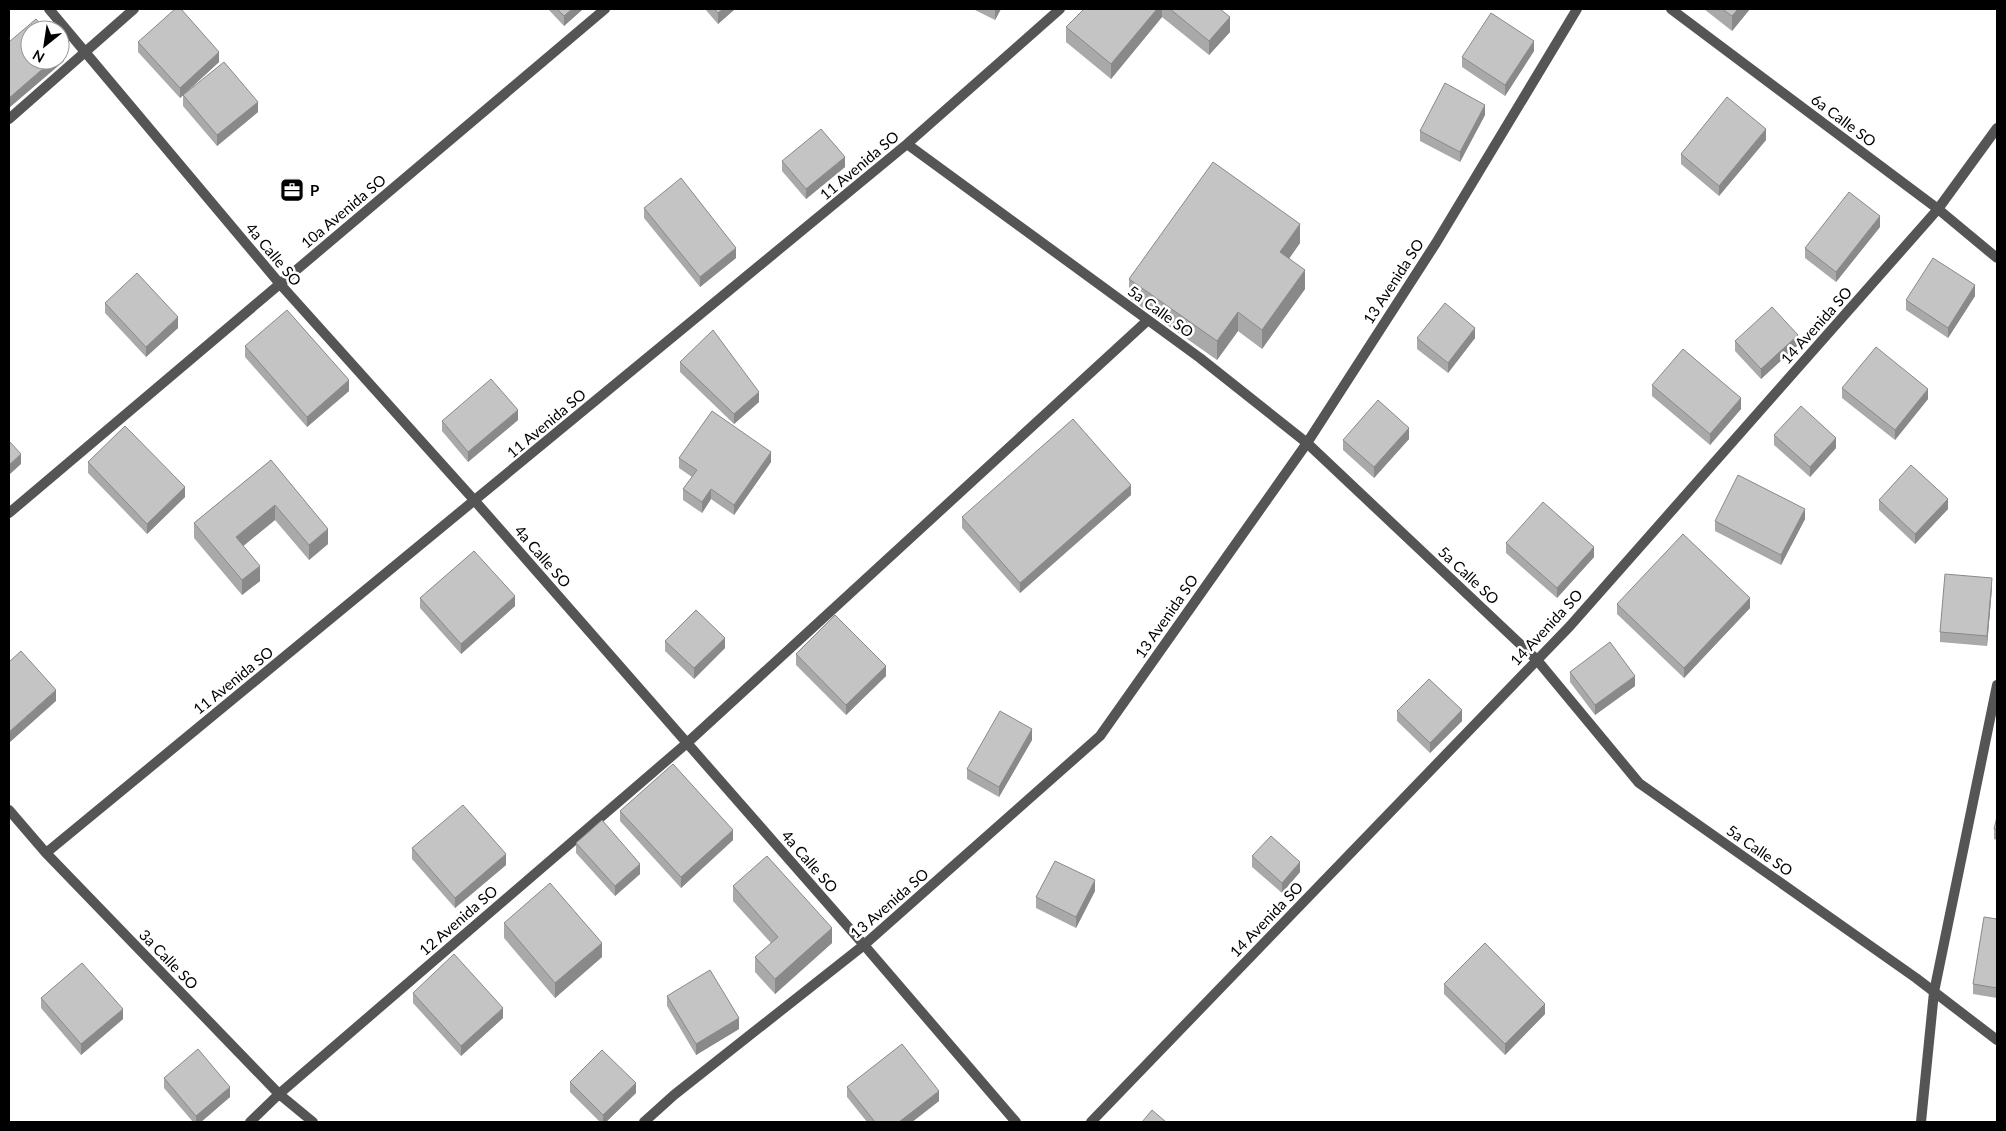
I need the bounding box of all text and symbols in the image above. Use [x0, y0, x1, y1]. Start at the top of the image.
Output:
north arrow [20, 20, 70, 70]
text: N [29, 47, 47, 67]
street label: 6a Calle SO [1808, 90, 1880, 150]
street label: 11 Avenida SO [816, 127, 902, 203]
street label: 10a Avenida SO [297, 170, 389, 252]
office icon: P [279, 177, 305, 203]
place label: P [310, 181, 319, 199]
street label: 4a Calle SO [243, 219, 305, 289]
street label: 13 Avenida SO [1359, 235, 1427, 327]
street label: 5a Calle SO [1125, 281, 1197, 341]
street label: 14 Avenida SO [1777, 283, 1855, 367]
street label: 11 Avenida SO [503, 385, 589, 461]
street label: 4a Calle SO [511, 521, 575, 591]
street label: 5a Calle SO [1435, 542, 1503, 608]
street label: 13 Avenida SO [1131, 571, 1201, 661]
street label: 14 Avenida SO [1506, 585, 1586, 669]
street label: 11 Avenida SO [189, 642, 277, 718]
street label: 5a Calle SO [1724, 821, 1796, 879]
street label: 4a Calle SO [778, 826, 842, 896]
street label: 13 Avenida SO [846, 864, 932, 942]
street label: 14 Avenida SO [1226, 878, 1306, 960]
street label: 12 Avenida SO [415, 881, 501, 959]
street label: 3a Calle SO [136, 925, 202, 993]

